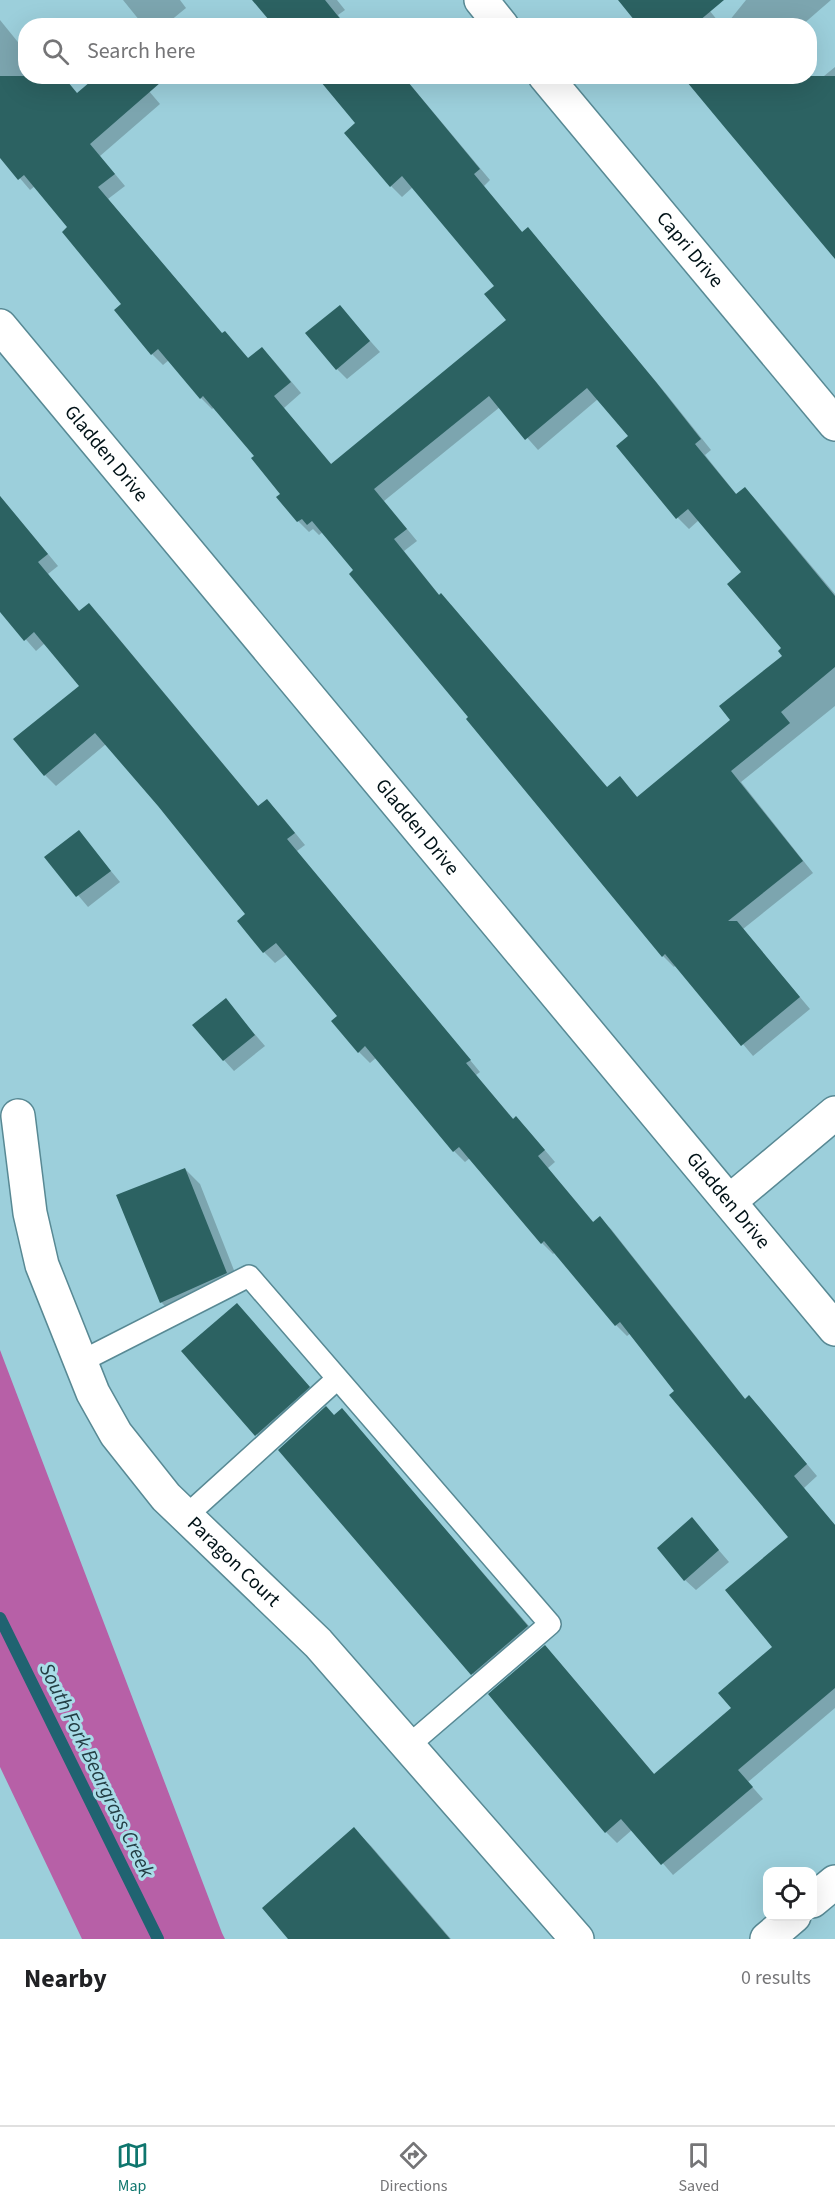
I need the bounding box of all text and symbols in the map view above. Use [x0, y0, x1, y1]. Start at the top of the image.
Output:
search box [18, 18, 817, 84]
icon: search [39, 35, 72, 68]
text: Search here [87, 35, 195, 67]
street label: Capri Drive [650, 205, 730, 294]
street label: Gladden Drive [58, 399, 155, 508]
street label: Gladden Drive [369, 773, 466, 881]
street label: Gladden Drive [680, 1146, 777, 1255]
street label: Paragon Court [181, 1510, 287, 1614]
water label: South Fork Beargrass Creek [32, 1658, 163, 1883]
map controls [763, 1867, 817, 1921]
button: locate [763, 1867, 817, 1921]
text: Nearby [24, 1960, 107, 1997]
text: 0 results [741, 1964, 811, 1992]
tab: Map [116, 2139, 149, 2197]
tab: Directions [380, 2139, 447, 2197]
tab: Saved [679, 2139, 719, 2197]

